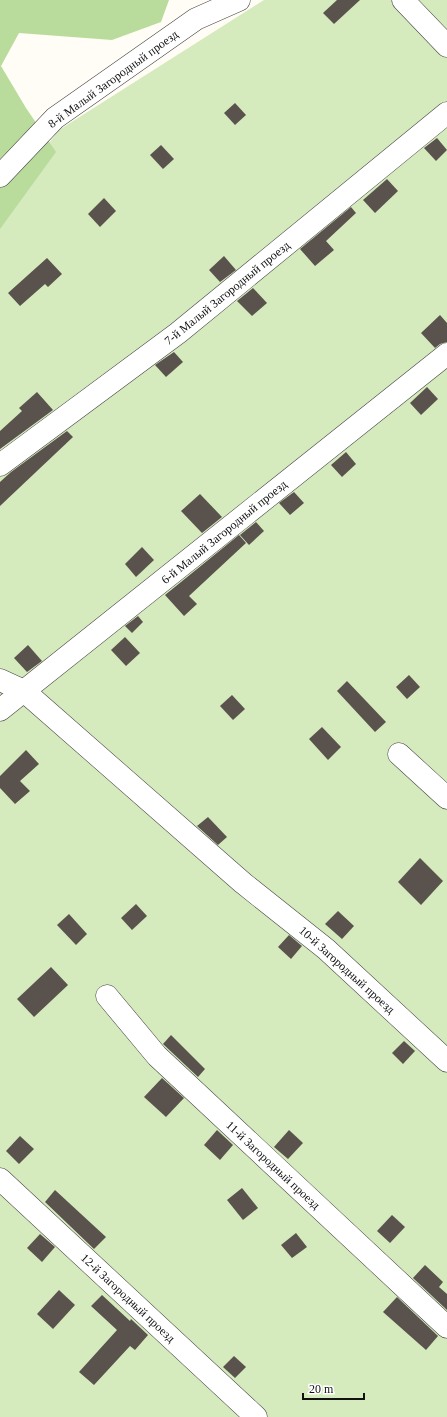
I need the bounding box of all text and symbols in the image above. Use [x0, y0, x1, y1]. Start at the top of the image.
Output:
street label: 8-й Малый Загородный проезд [45, 27, 181, 131]
street label: 7-й Малый Загородный проезд [161, 238, 293, 348]
street label: 6-й Малый Загородный проезд [158, 477, 290, 587]
street label: 10-й Загородный проезд [296, 923, 398, 1017]
street label: 11-й Загородный проезд [223, 1118, 323, 1212]
street label: 12-й Загородный проезд [78, 1251, 178, 1345]
scale bar [303, 1375, 364, 1401]
text: 20 m [309, 1382, 334, 1396]

